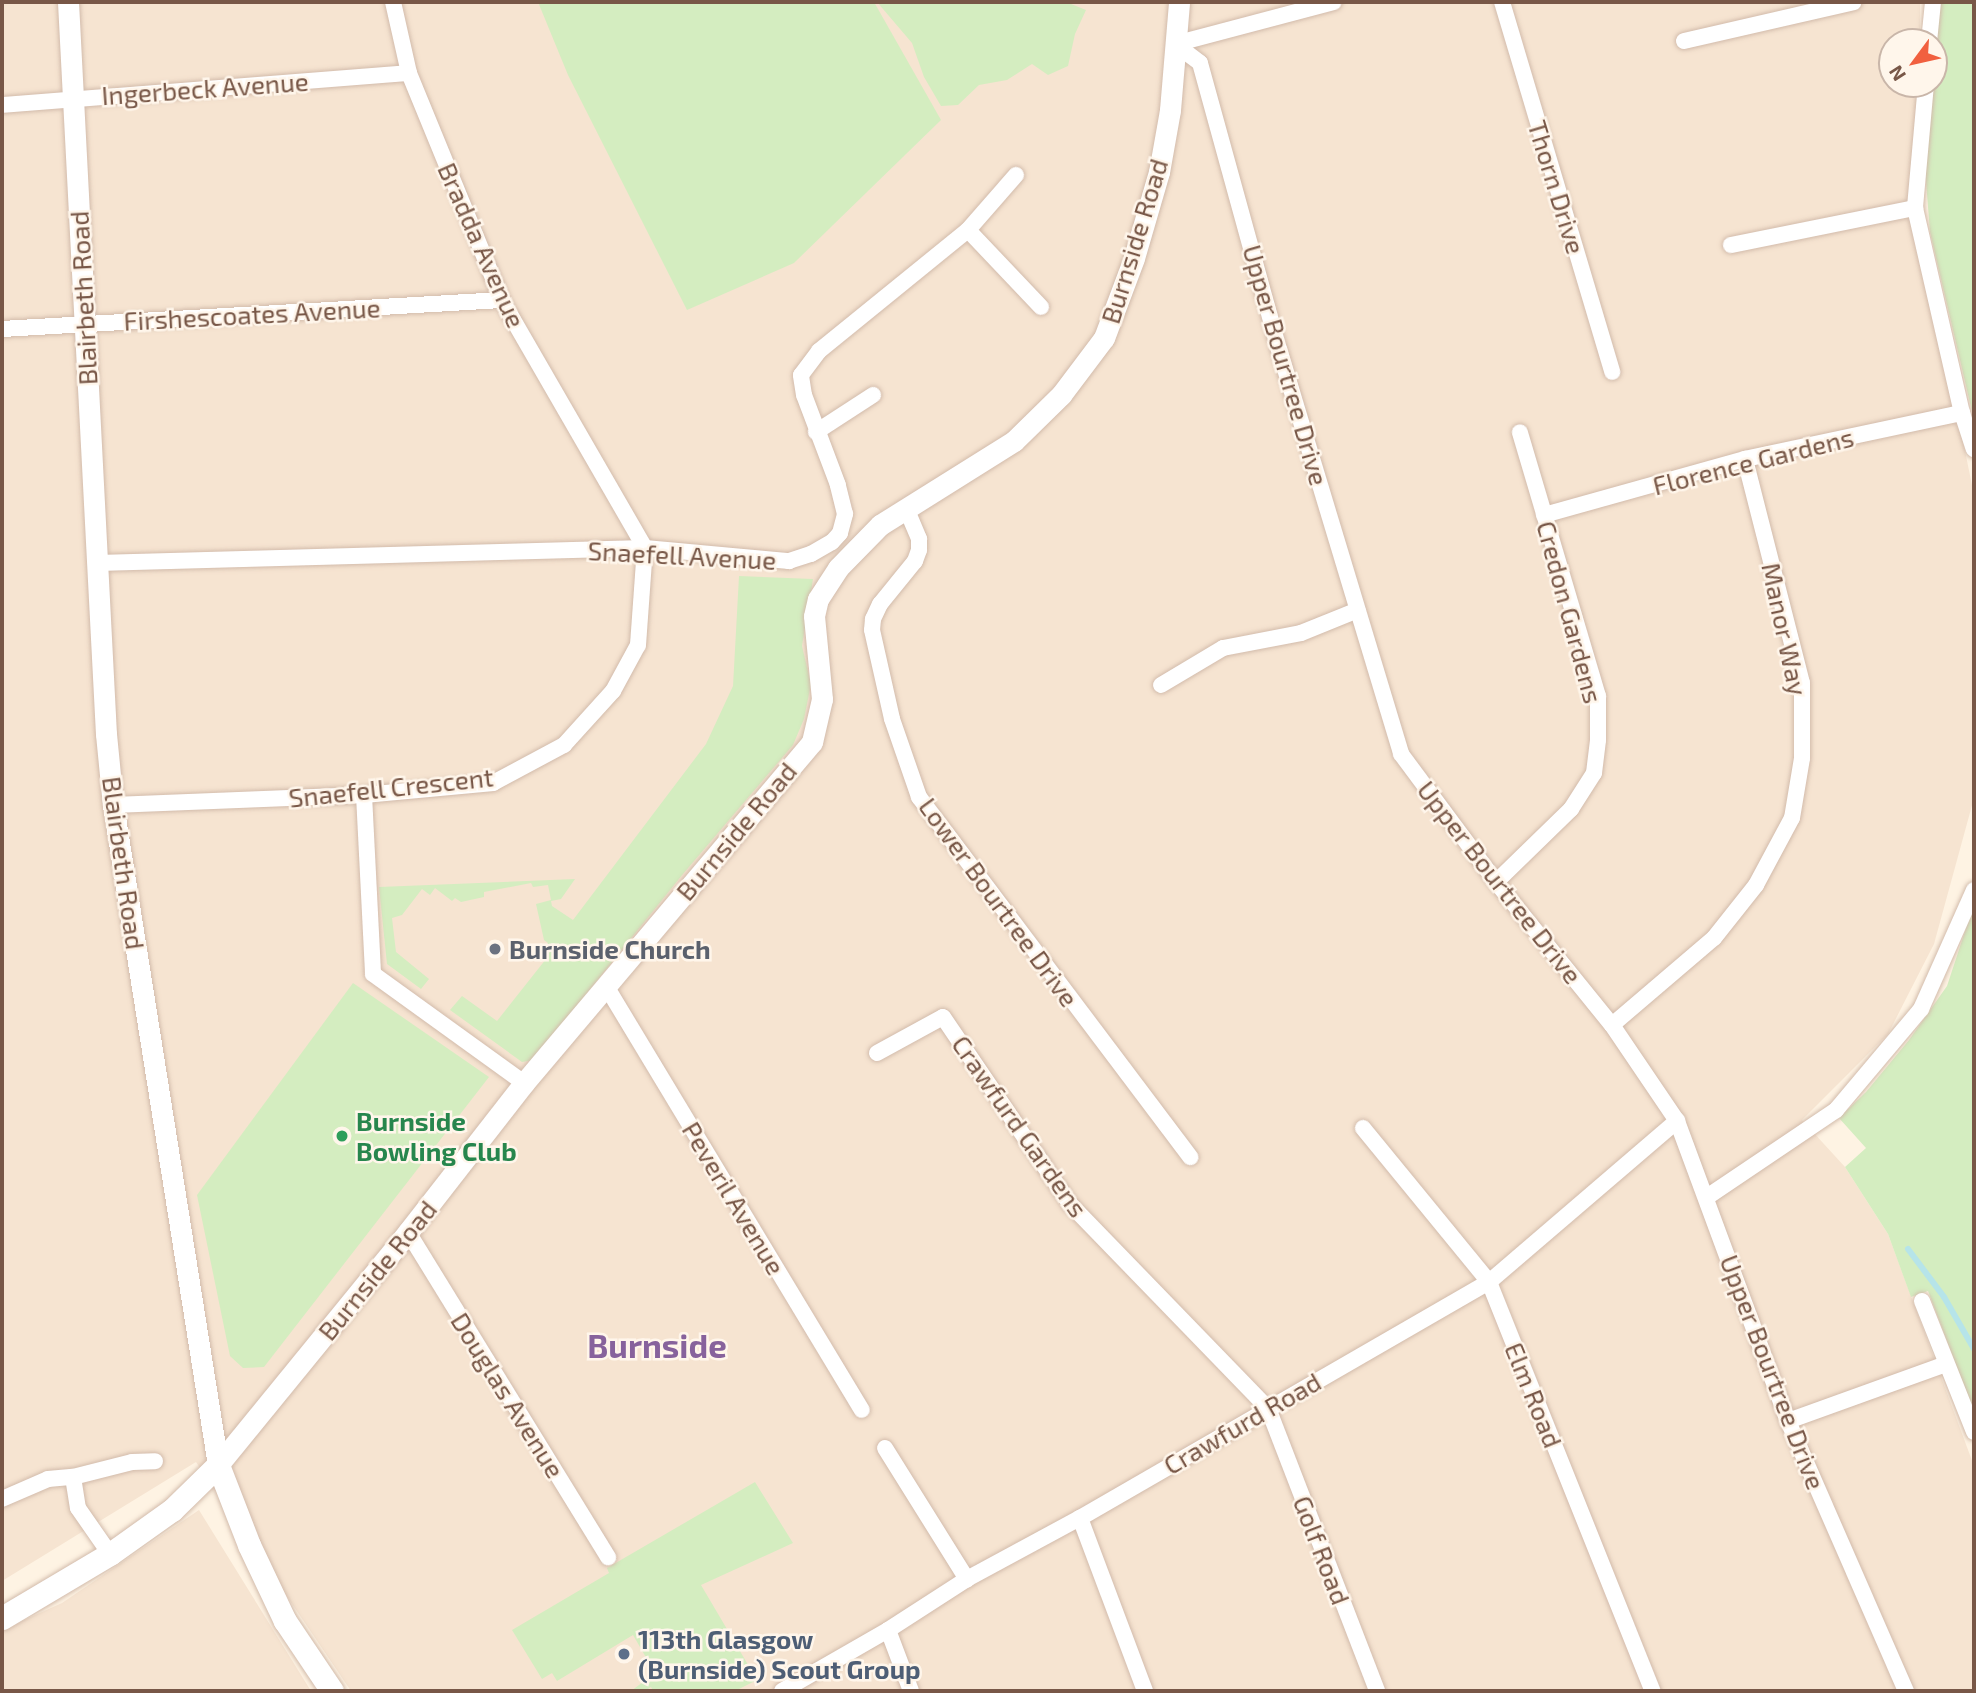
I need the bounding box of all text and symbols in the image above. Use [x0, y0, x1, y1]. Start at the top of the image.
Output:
north arrow [1878, 28, 1948, 98]
text: N [1883, 62, 1910, 86]
street label: Ingerbeck Avenue [100, 65, 310, 111]
street label: Thorn Drive [1522, 116, 1592, 258]
street label: Burnside Road [1094, 155, 1174, 327]
street label: Bradda Avenue [432, 157, 532, 333]
street label: Blairbeth Road [63, 210, 103, 386]
street label: Upper Bourtree Drive [1237, 241, 1335, 489]
street label: Firshescoates Avenue [122, 292, 382, 336]
street label: Florence Gardens [1649, 421, 1857, 501]
street label: Credon Gardens [1531, 517, 1609, 707]
street label: Snaefell Avenue [586, 534, 778, 576]
street label: Manor Way [1756, 559, 1814, 699]
street label: Burnside Road [669, 756, 803, 906]
street label: Snaefell Crescent [287, 761, 495, 813]
street label: Blairbeth Road [96, 774, 152, 952]
street label: Upper Bourtree Drive [1411, 774, 1589, 990]
street label: Lower Bourtree Drive [913, 791, 1085, 1013]
place label: Burnside Church [509, 933, 711, 965]
marker: Burnside Church [487, 941, 503, 957]
street label: Crawfurd Gardens [946, 1029, 1094, 1223]
place label: Burnside Bowling Club [356, 1105, 517, 1166]
street label: Peveril Avenue [676, 1115, 792, 1281]
marker: Burnside Bowling Club [334, 1128, 350, 1144]
street label: Burnside Road [311, 1194, 443, 1346]
street label: Upper Bourtree Drive [1714, 1250, 1832, 1494]
street label: Douglas Avenue [445, 1306, 571, 1484]
district label: Burnside [587, 1326, 727, 1366]
street label: Elm Road [1499, 1338, 1569, 1452]
street label: Crawfurd Road [1158, 1365, 1326, 1481]
street label: Golf Road [1287, 1491, 1357, 1609]
place label: 113th Glasgow (Burnside) Scout Group [638, 1623, 921, 1684]
marker: 113th Glasgow (Burnside) Scout Group [616, 1646, 632, 1662]

